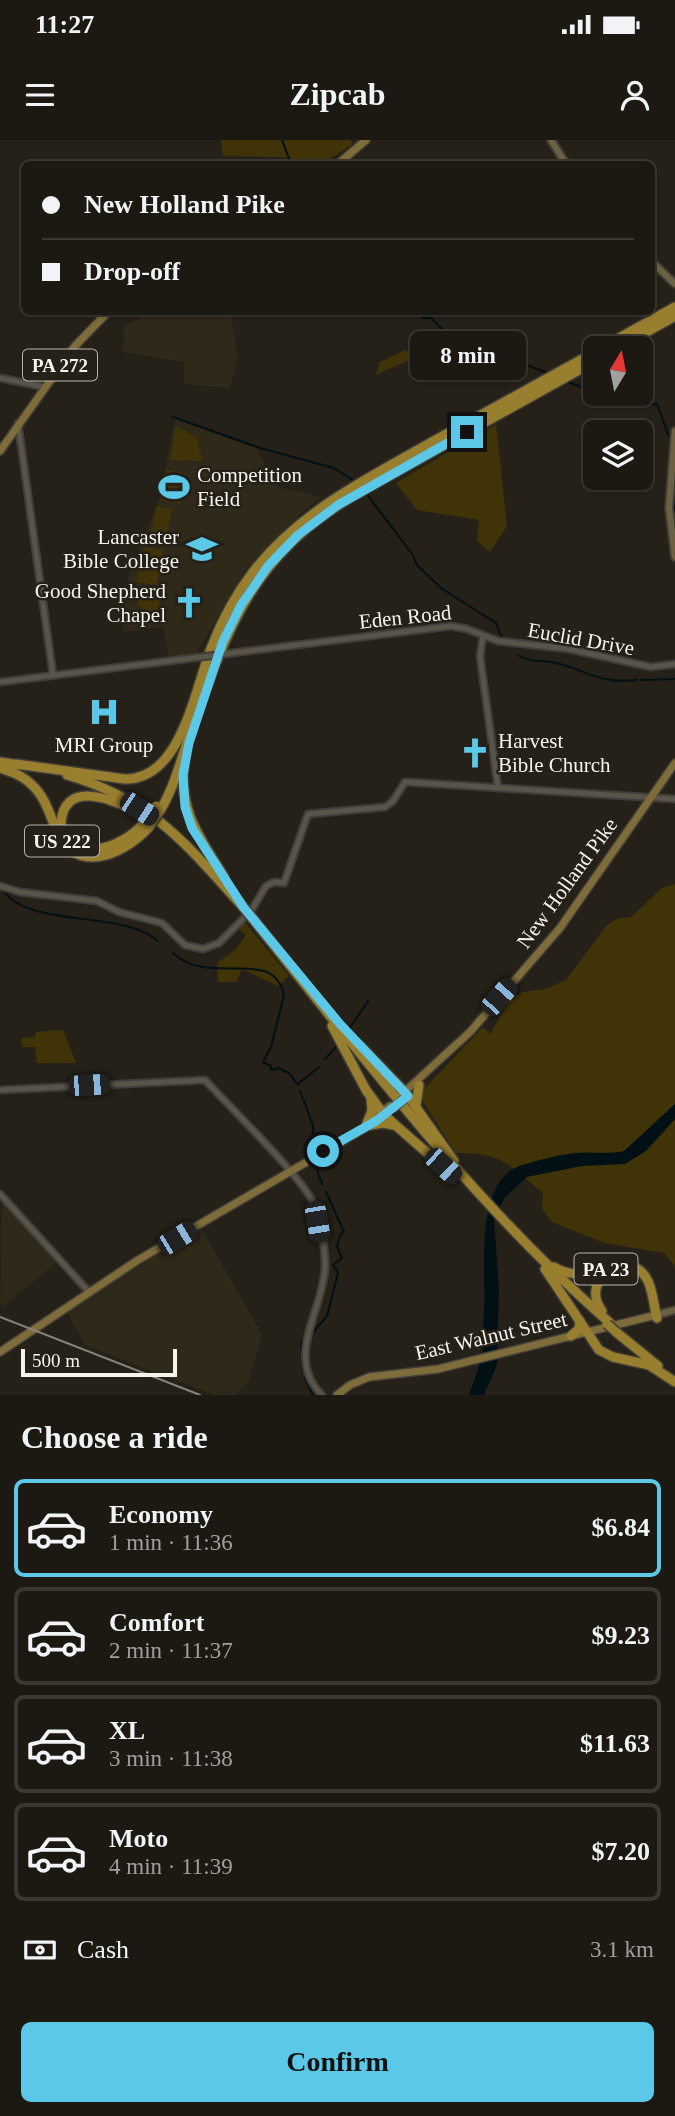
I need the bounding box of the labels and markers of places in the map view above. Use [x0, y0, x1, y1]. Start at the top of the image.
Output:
place label: Competition Field [197, 463, 303, 511]
sports icon: Competition Field [157, 470, 191, 504]
place label: Lancaster Bible College [63, 525, 179, 573]
school or university icon: Lancaster Bible College [185, 532, 219, 566]
place label: Good Shepherd Chapel [35, 579, 166, 627]
church icon: Good Shepherd Chapel [172, 586, 206, 620]
hospital icon: MRI Group [87, 695, 121, 729]
place label: Harvest Bible Church [498, 729, 611, 777]
place label: MRI Group [55, 733, 153, 757]
church icon: Harvest Bible Church [458, 736, 492, 770]

